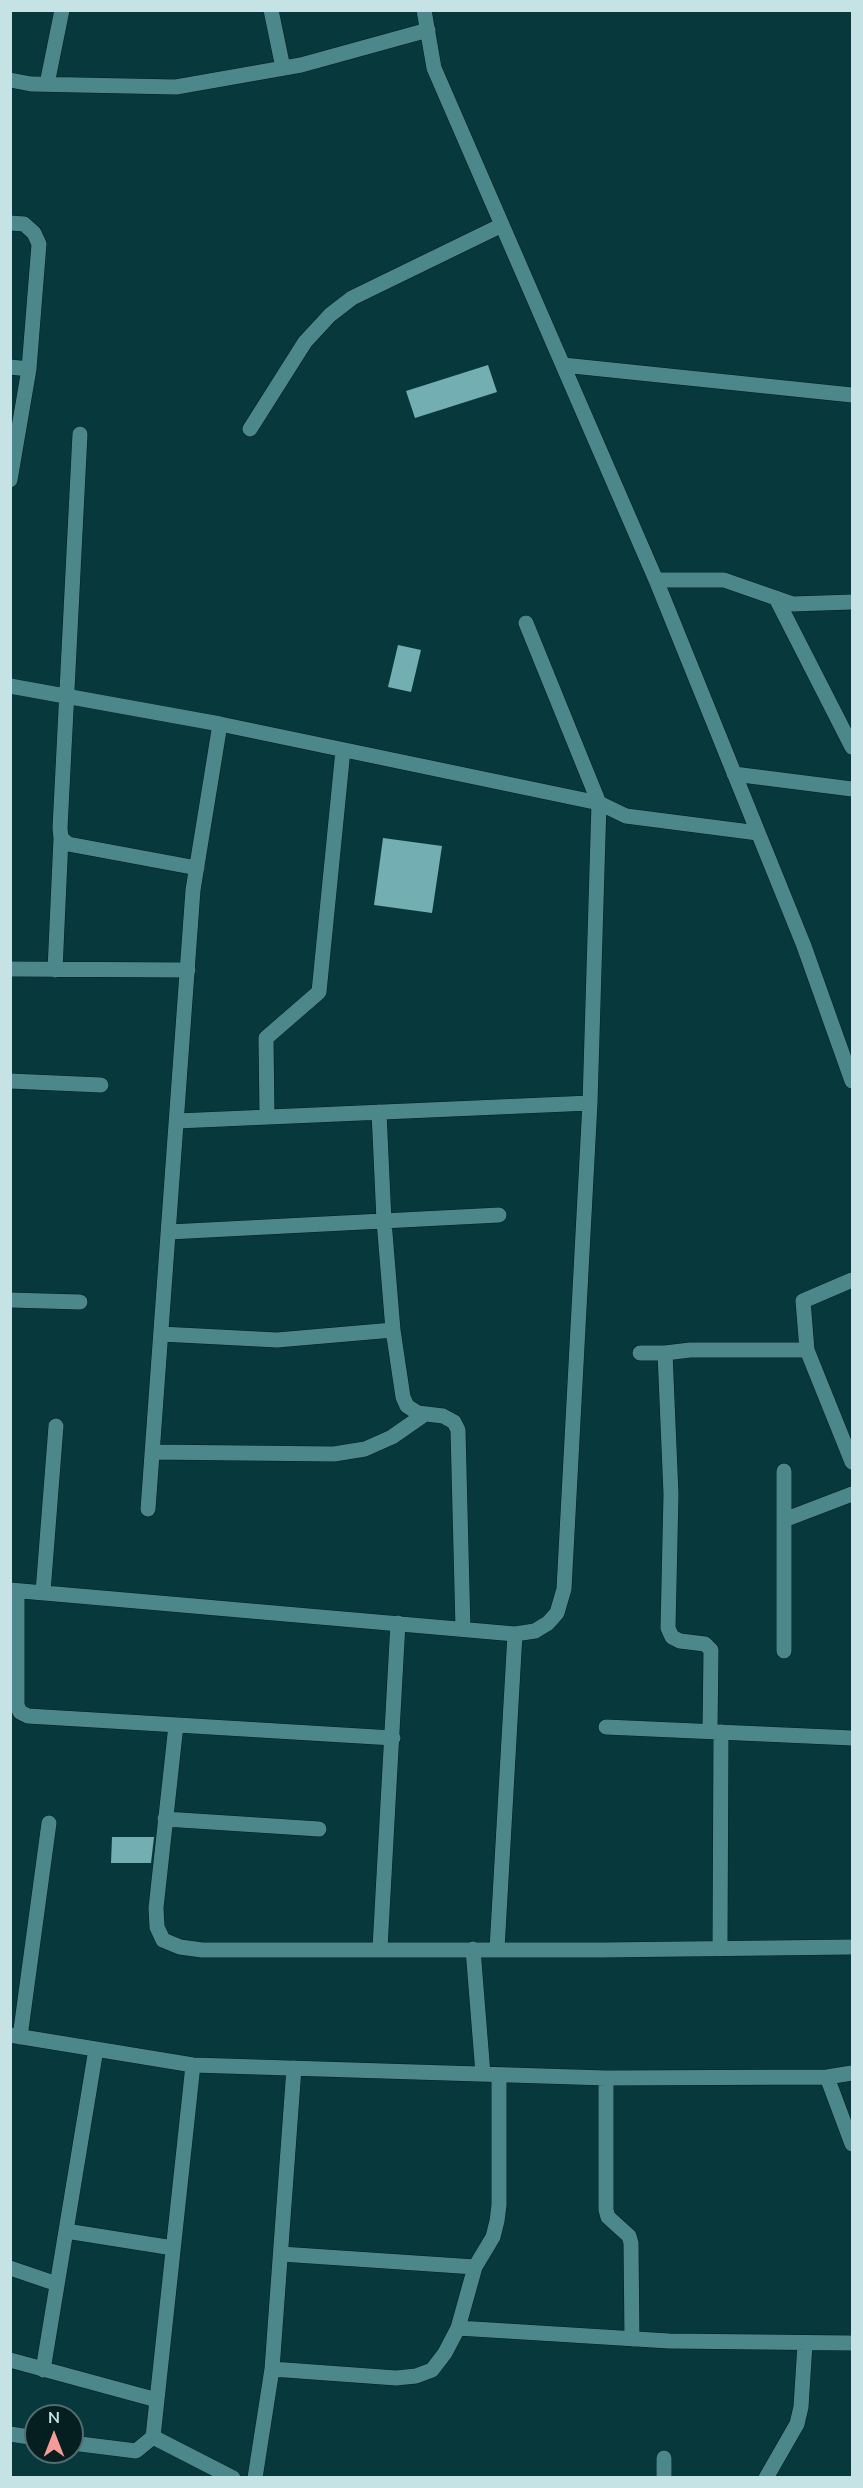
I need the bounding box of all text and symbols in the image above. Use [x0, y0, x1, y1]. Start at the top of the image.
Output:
north arrow [24, 2404, 84, 2464]
text: N [48, 2407, 60, 2429]

